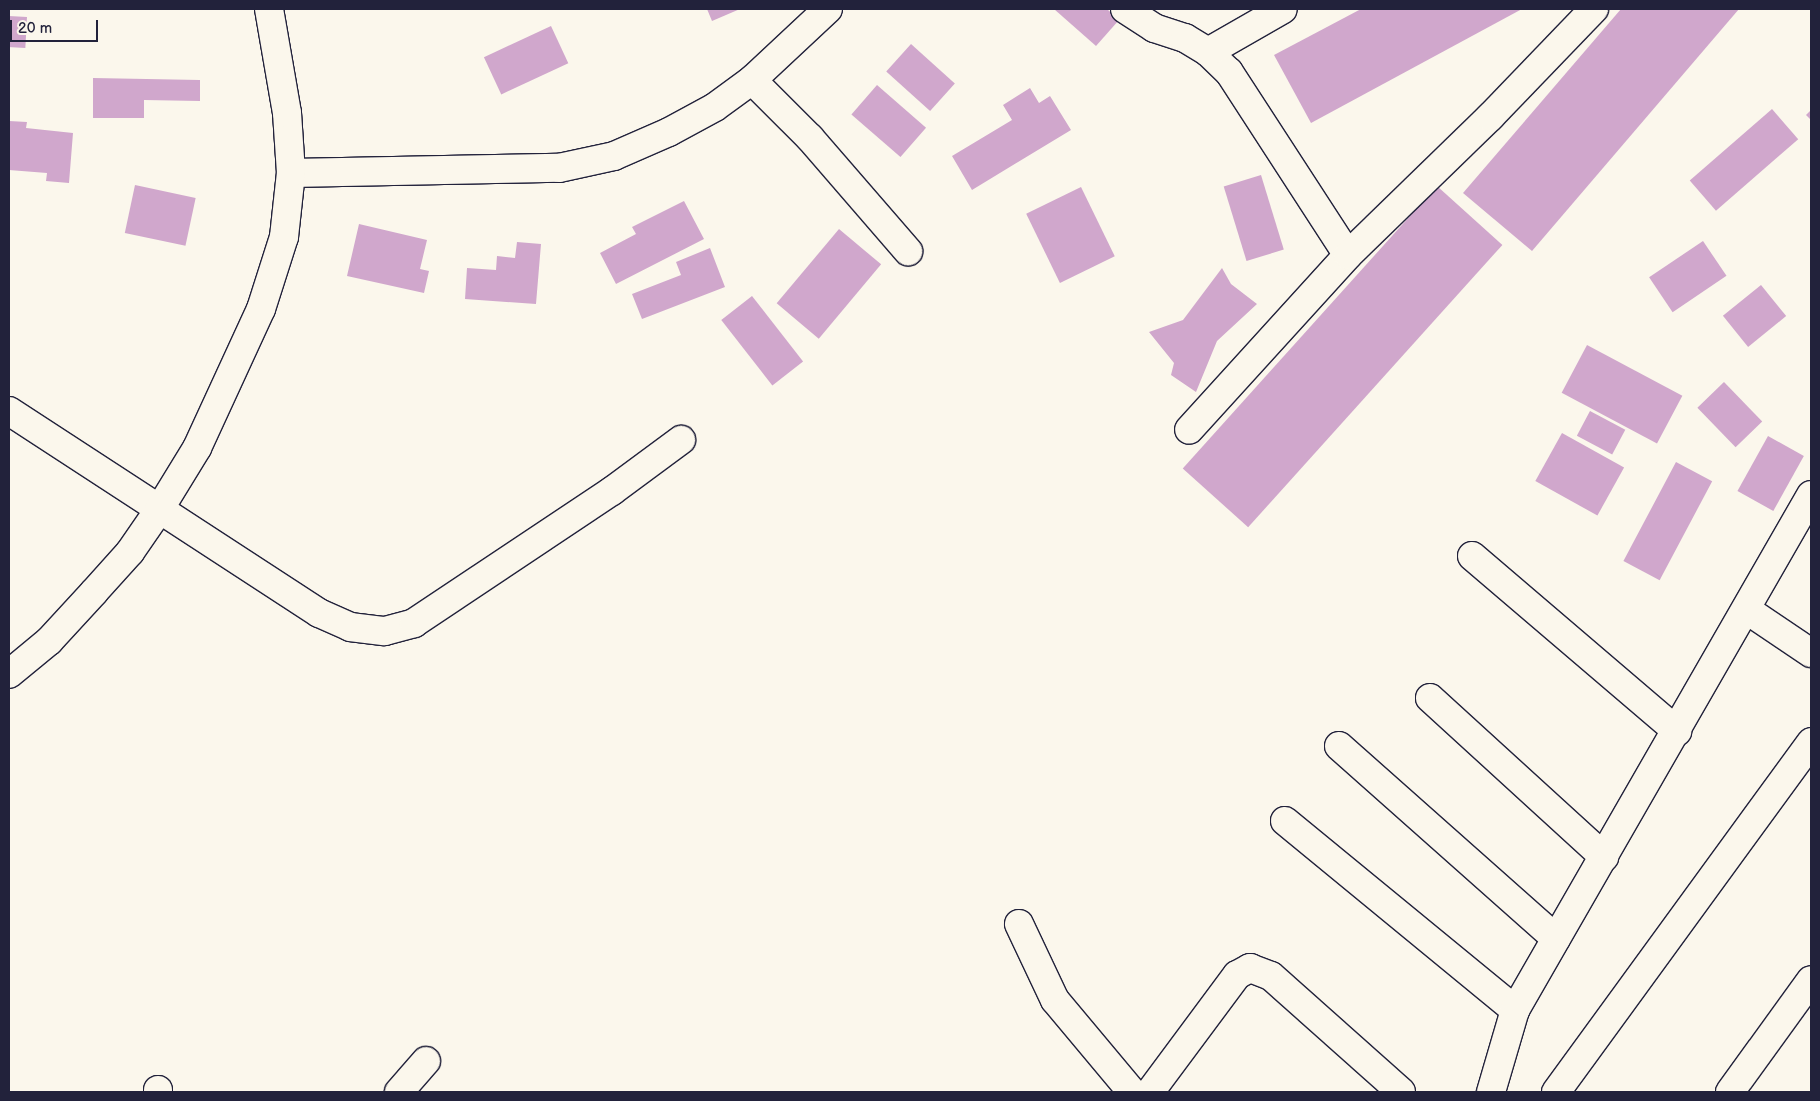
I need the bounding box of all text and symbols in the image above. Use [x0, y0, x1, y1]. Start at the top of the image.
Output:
scale bar [12, 10, 100, 42]
text: 20 m [18, 19, 52, 38]

